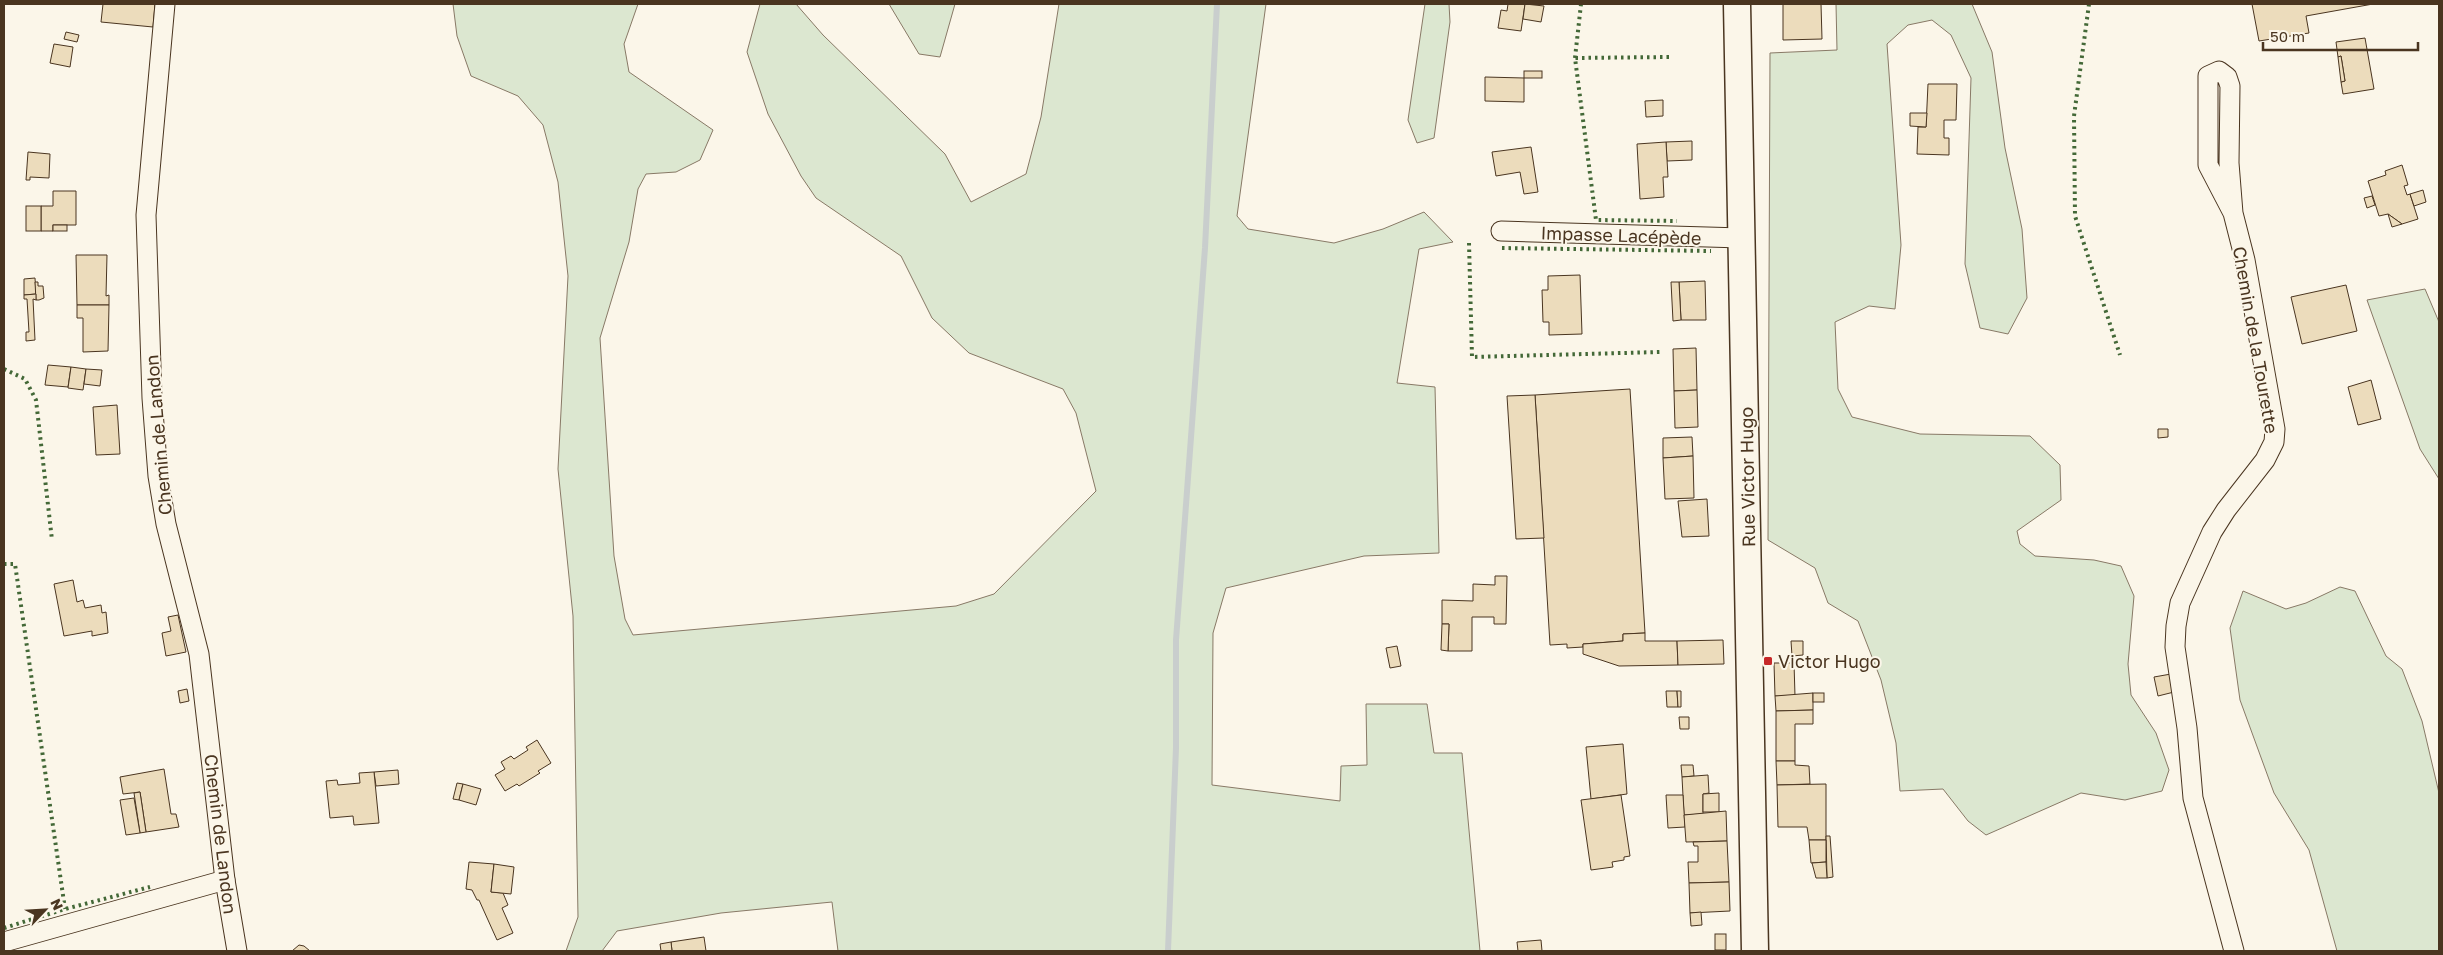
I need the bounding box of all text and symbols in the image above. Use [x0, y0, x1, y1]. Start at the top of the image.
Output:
scale bar [2263, 20, 2418, 52]
text: 50 m [2270, 27, 2305, 45]
street label: Impasse Lacépède [1540, 221, 1702, 249]
street label: Chemin de la Tourette [2229, 245, 2283, 435]
street label: Chemin de Landon [140, 354, 176, 516]
street label: Rue Victor Hugo [1735, 407, 1759, 547]
place label: Victor Hugo [1778, 650, 1881, 672]
marker: Victor Hugo [1762, 655, 1774, 667]
street label: Chemin de Landon [200, 753, 242, 915]
north arrow [20, 885, 70, 935]
text: N [47, 896, 67, 913]

